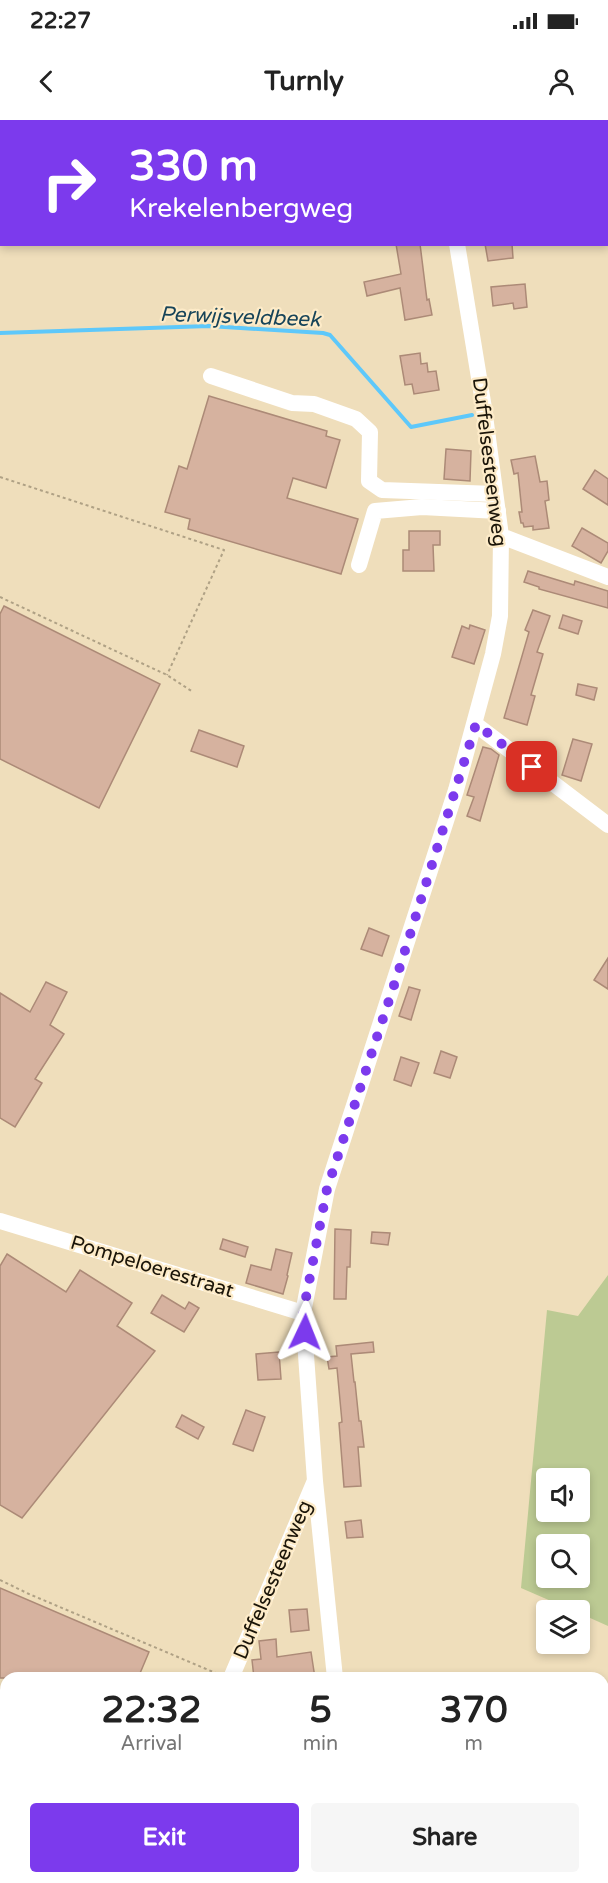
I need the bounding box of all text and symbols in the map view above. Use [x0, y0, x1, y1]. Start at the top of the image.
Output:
text: 22:27 [30, 8, 91, 34]
icon: back [30, 65, 63, 98]
text: Turnly [264, 65, 344, 98]
icon: person [545, 65, 578, 98]
text: 330 m [129, 141, 258, 192]
icon: right [30, 144, 108, 222]
text: Krekelenbergweg [129, 192, 353, 225]
water label: Perwijsveldbeek [159, 302, 322, 332]
street label: Duffelsesteenweg [467, 376, 511, 548]
pin [506, 741, 557, 792]
icon: arrive [515, 750, 548, 783]
street label: Pompeloerestraat [67, 1231, 237, 1303]
position arrow [273, 1300, 337, 1364]
map controls [536, 1468, 590, 1654]
button: sound [536, 1468, 590, 1522]
street label: Duffelsesteenweg [229, 1497, 317, 1663]
button: search [536, 1534, 590, 1588]
button: layers [536, 1600, 590, 1654]
text: 22:32 [101, 1689, 201, 1732]
text: 5 [309, 1689, 332, 1732]
text: 370 [440, 1689, 508, 1732]
text: Arrival [120, 1732, 182, 1756]
text: min [303, 1732, 338, 1756]
text: m [464, 1732, 483, 1756]
button: Exit [30, 1803, 299, 1872]
button: Share [311, 1803, 579, 1872]

